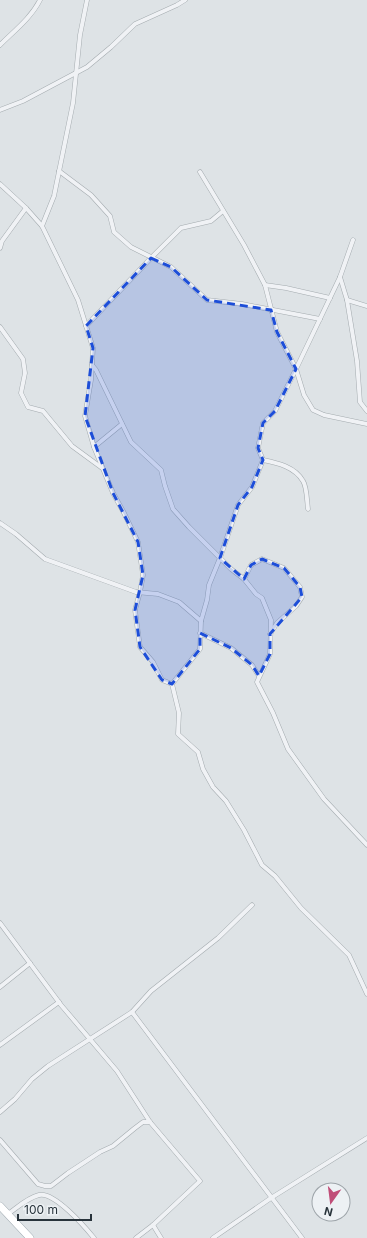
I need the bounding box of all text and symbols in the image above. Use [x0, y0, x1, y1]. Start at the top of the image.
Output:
north arrow [311, 1182, 351, 1222]
scale bar [18, 1196, 91, 1222]
text: 100 m [24, 1202, 58, 1217]
text: N [323, 1204, 334, 1220]

